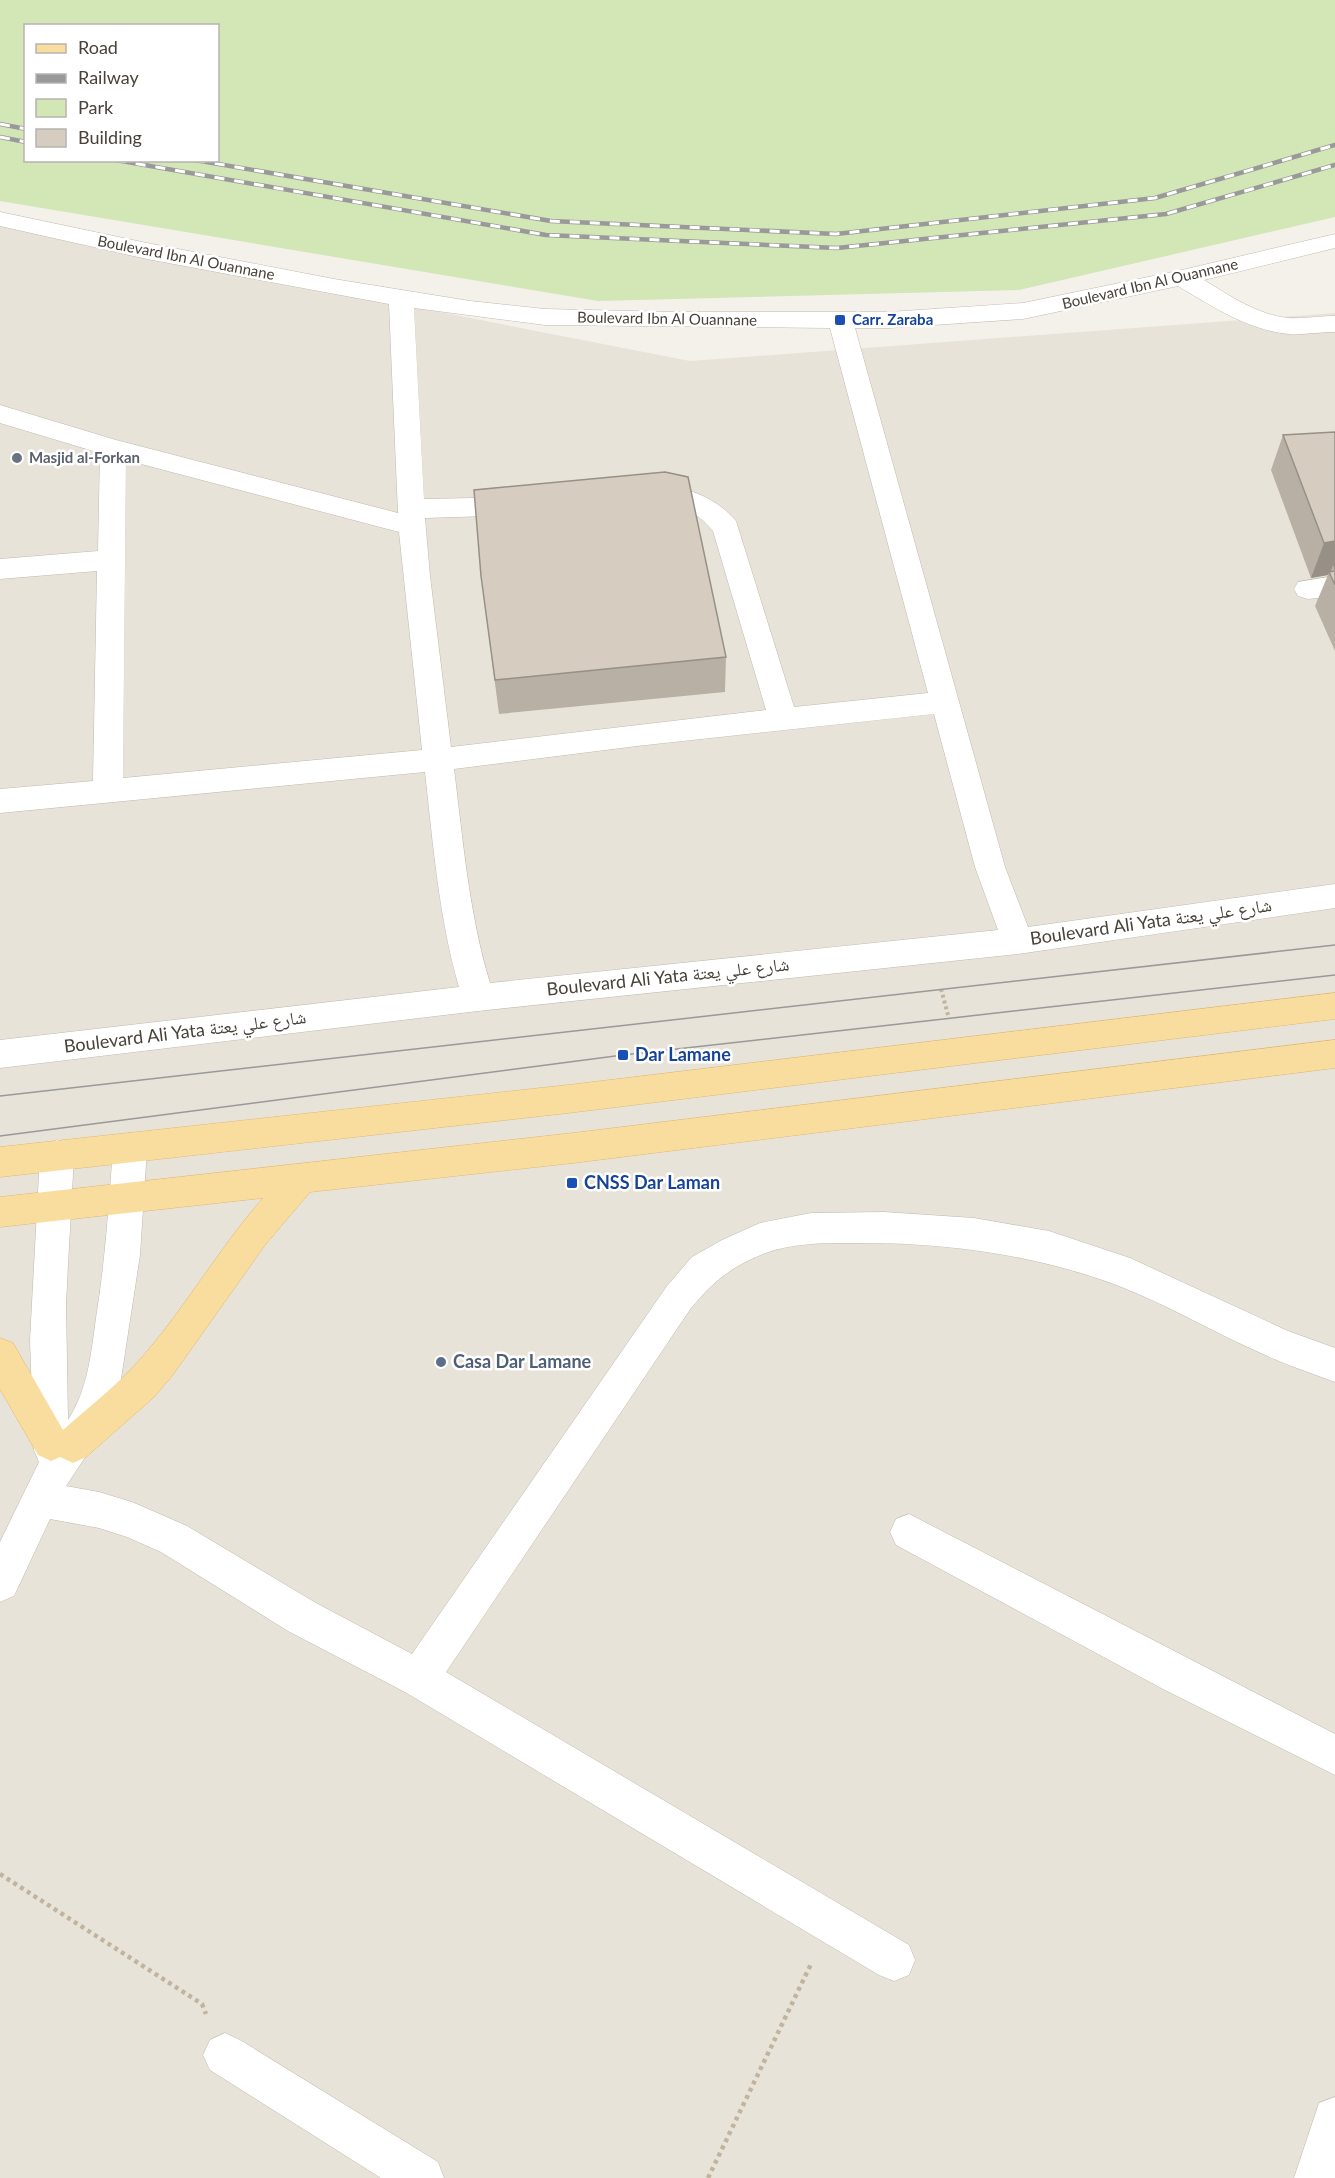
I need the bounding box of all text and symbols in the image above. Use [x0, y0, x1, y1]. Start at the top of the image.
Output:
legend [24, 24, 219, 162]
text: Road [78, 36, 118, 58]
text: Railway [78, 66, 139, 88]
text: Park [78, 96, 114, 118]
text: Building [78, 126, 142, 148]
street label: Boulevard Ibn Al Ouannane [96, 231, 276, 283]
street label: Boulevard Ibn Al Ouannane [1060, 254, 1240, 312]
street label: Boulevard Ibn Al Ouannane [577, 307, 757, 329]
place label: Carr. Zaraba [852, 310, 933, 328]
marker: Carr. Zaraba [833, 313, 847, 327]
place label: Masjid al-Forkan [29, 448, 140, 466]
marker: Masjid al-Forkan [10, 451, 24, 465]
street label: Boulevard Ali Yata شارع علي يعتة [1029, 893, 1274, 953]
street label: Boulevard Ali Yata شارع علي يعتة [545, 952, 791, 1004]
street label: Boulevard Ali Yata شارع علي يعتة [63, 1005, 308, 1061]
place label: Dar Lamane [635, 1043, 731, 1065]
marker: Dar Lamane [616, 1048, 630, 1062]
place label: CNSS Dar Laman [584, 1171, 720, 1193]
marker: CNSS Dar Laman [565, 1176, 579, 1190]
place label: Casa Dar Lamane [453, 1350, 592, 1372]
marker: Casa Dar Lamane [434, 1355, 448, 1369]

